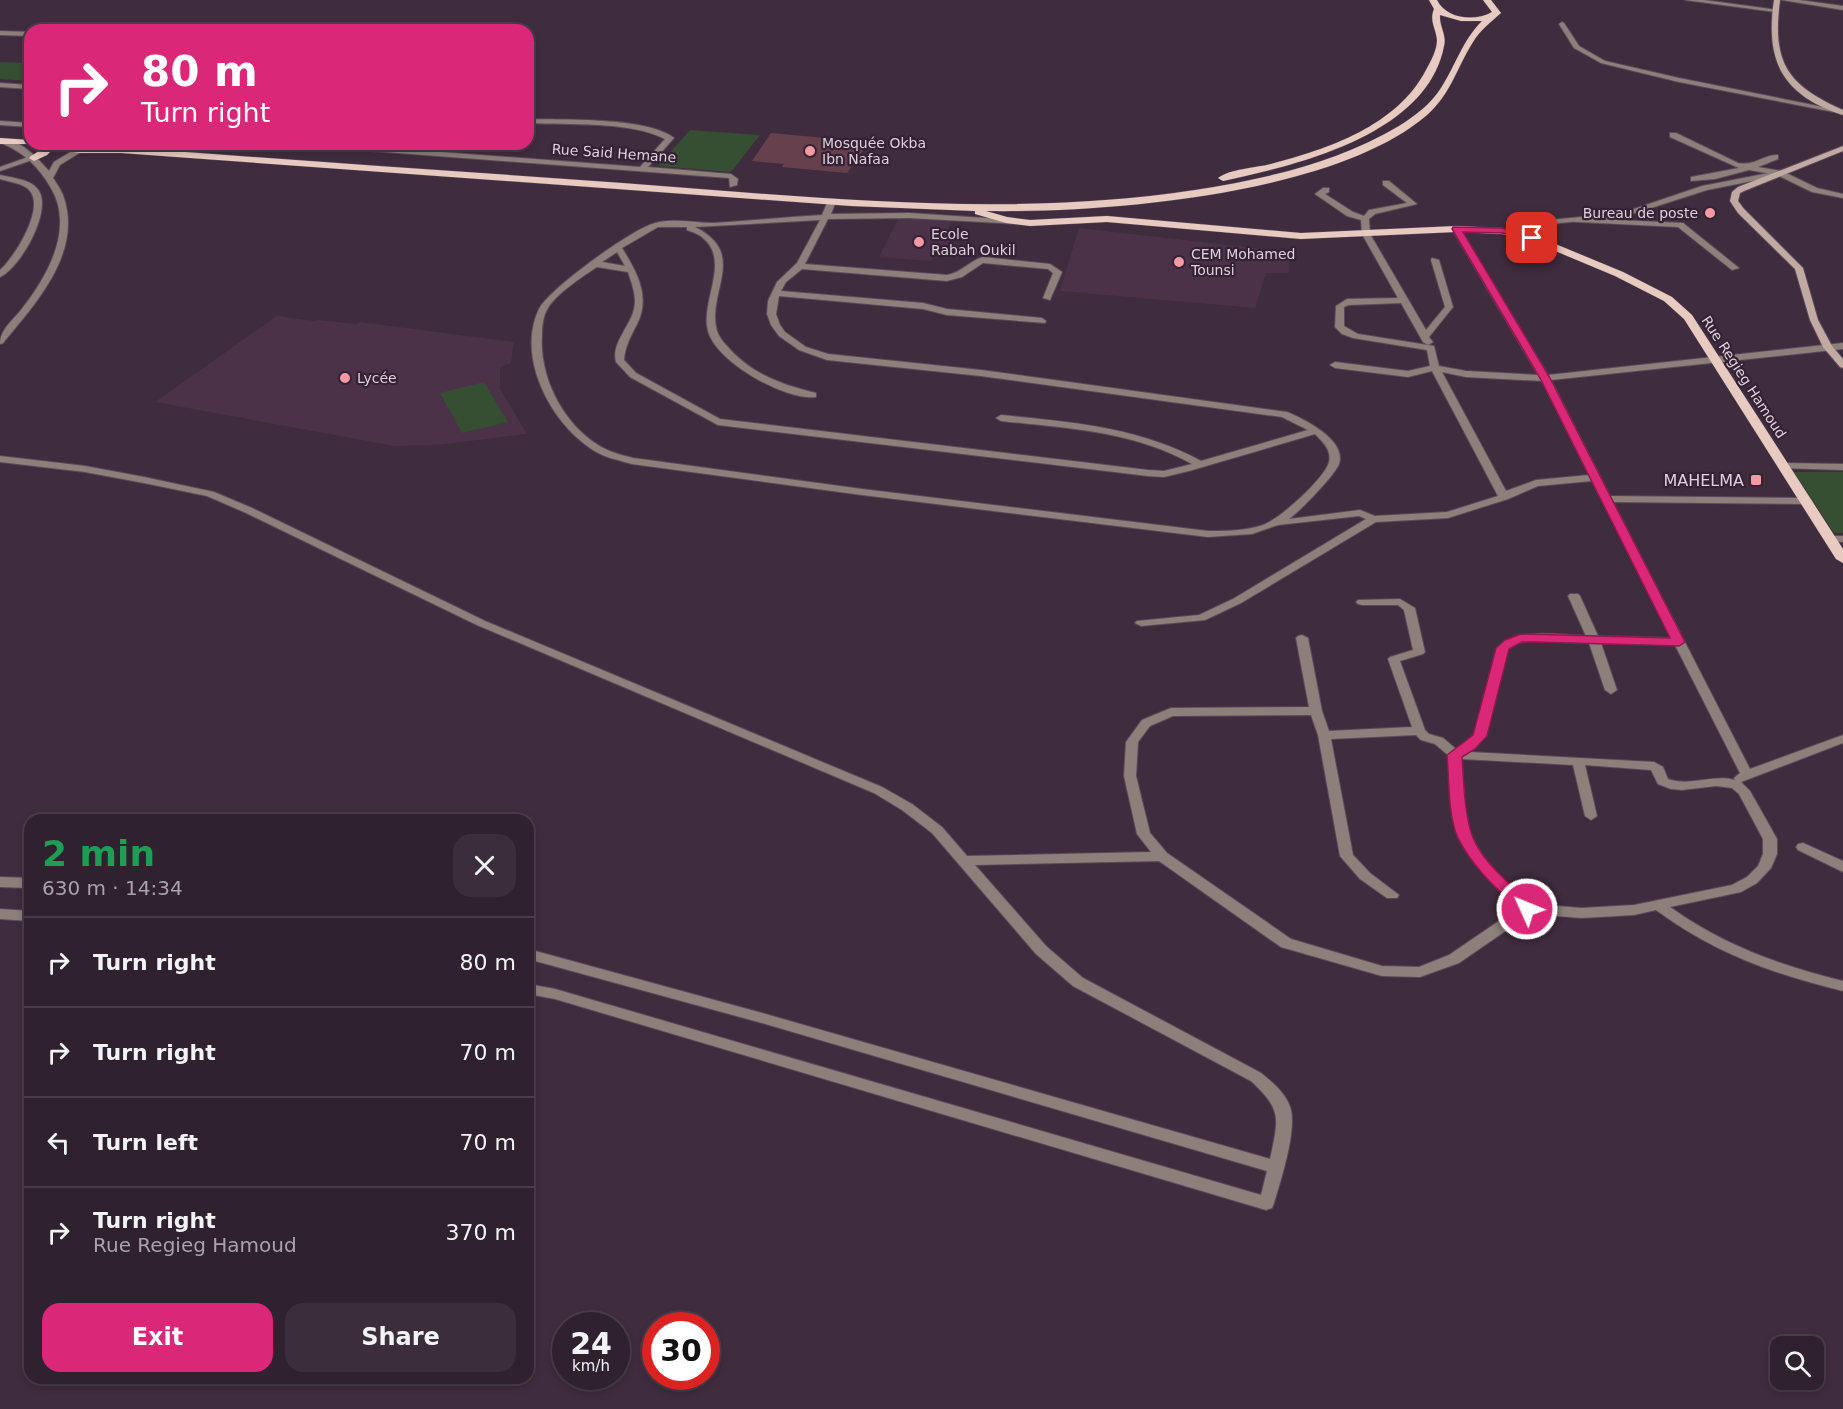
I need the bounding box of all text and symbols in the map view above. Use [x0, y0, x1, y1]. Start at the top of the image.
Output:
text: 80 m [141, 47, 258, 96]
icon: right [42, 48, 120, 126]
text: Turn right [141, 97, 270, 128]
place label: Mosquée Okba Ibn Nafaa [822, 135, 926, 167]
street label: Rue Said Hemane [551, 141, 677, 165]
marker: Mosquée Okba Ibn Nafaa [803, 144, 817, 158]
place label: Bureau de poste [1583, 205, 1698, 221]
marker: Bureau de poste [1703, 206, 1717, 220]
pin [1506, 212, 1557, 263]
icon: arrive [1515, 221, 1548, 254]
place label: Ecole Rabah Oukil [931, 226, 1016, 258]
marker: Ecole Rabah Oukil [912, 235, 926, 249]
place label: CEM Mohamed Tounsi [1190, 246, 1295, 278]
marker: CEM Mohamed Tounsi [1172, 255, 1186, 269]
street label: Rue Regieg Hamoud [1698, 313, 1790, 441]
place label: Lycée [357, 370, 397, 386]
marker: Lycée [338, 371, 352, 385]
place label: MAHELMA [1663, 471, 1744, 490]
marker: MAHELMA [1749, 473, 1763, 487]
text: 2 min [42, 833, 155, 874]
button: close [453, 834, 516, 897]
text: 630 m · 14:34 [42, 876, 183, 900]
position arrow [1495, 877, 1559, 941]
icon: right [42, 946, 75, 979]
text: Turn right [93, 950, 216, 975]
text: 80 m [460, 950, 516, 975]
icon: right [42, 1036, 75, 1069]
text: Turn right [93, 1040, 216, 1065]
text: 70 m [460, 1040, 516, 1065]
icon: left [42, 1126, 75, 1159]
text: Turn left [93, 1130, 198, 1155]
text: 70 m [460, 1130, 516, 1155]
text: Turn right [93, 1208, 216, 1233]
icon: right [42, 1216, 75, 1249]
text: 370 m [446, 1220, 516, 1245]
text: Rue Regieg Hamoud [93, 1233, 297, 1257]
button: Exit [42, 1303, 273, 1372]
button: Share [285, 1303, 516, 1372]
speed limit sign: 30 [642, 1312, 720, 1390]
text: 24 [570, 1326, 612, 1361]
map controls [1770, 1336, 1824, 1390]
button: search [1770, 1336, 1824, 1390]
text: km/h [572, 1357, 610, 1375]

